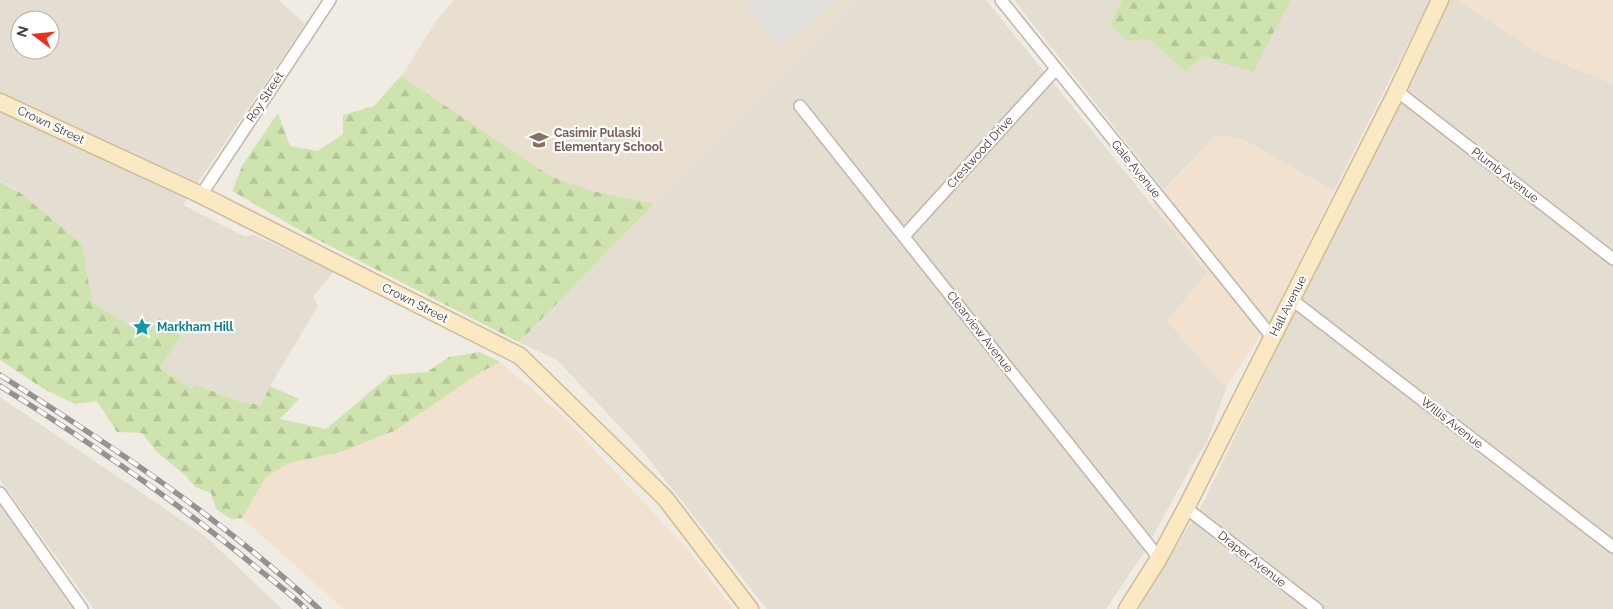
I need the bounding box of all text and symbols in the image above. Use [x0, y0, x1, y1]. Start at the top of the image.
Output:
north arrow [10, 10, 60, 60]
text: N [13, 24, 32, 39]
street label: Roy Street [244, 69, 286, 125]
street label: Crown Street [15, 103, 87, 147]
street label: Crestwood Drive [944, 113, 1016, 191]
place label: Casimir Pulaski Elementary School [554, 126, 663, 154]
school or university icon: Casimir Pulaski Elementary School [528, 129, 550, 151]
street label: Gale Avenue [1108, 137, 1164, 201]
street label: Plumb Avenue [1469, 145, 1541, 205]
street label: Hall Avenue [1267, 273, 1309, 339]
street label: Crown Street [380, 280, 450, 326]
street label: Clearview Avenue [944, 289, 1016, 375]
place icon: Markham Hill [131, 316, 153, 338]
place label: Markham Hill [157, 320, 234, 334]
street label: Willis Avenue [1418, 394, 1486, 452]
street label: Draper Avenue [1215, 528, 1289, 590]

